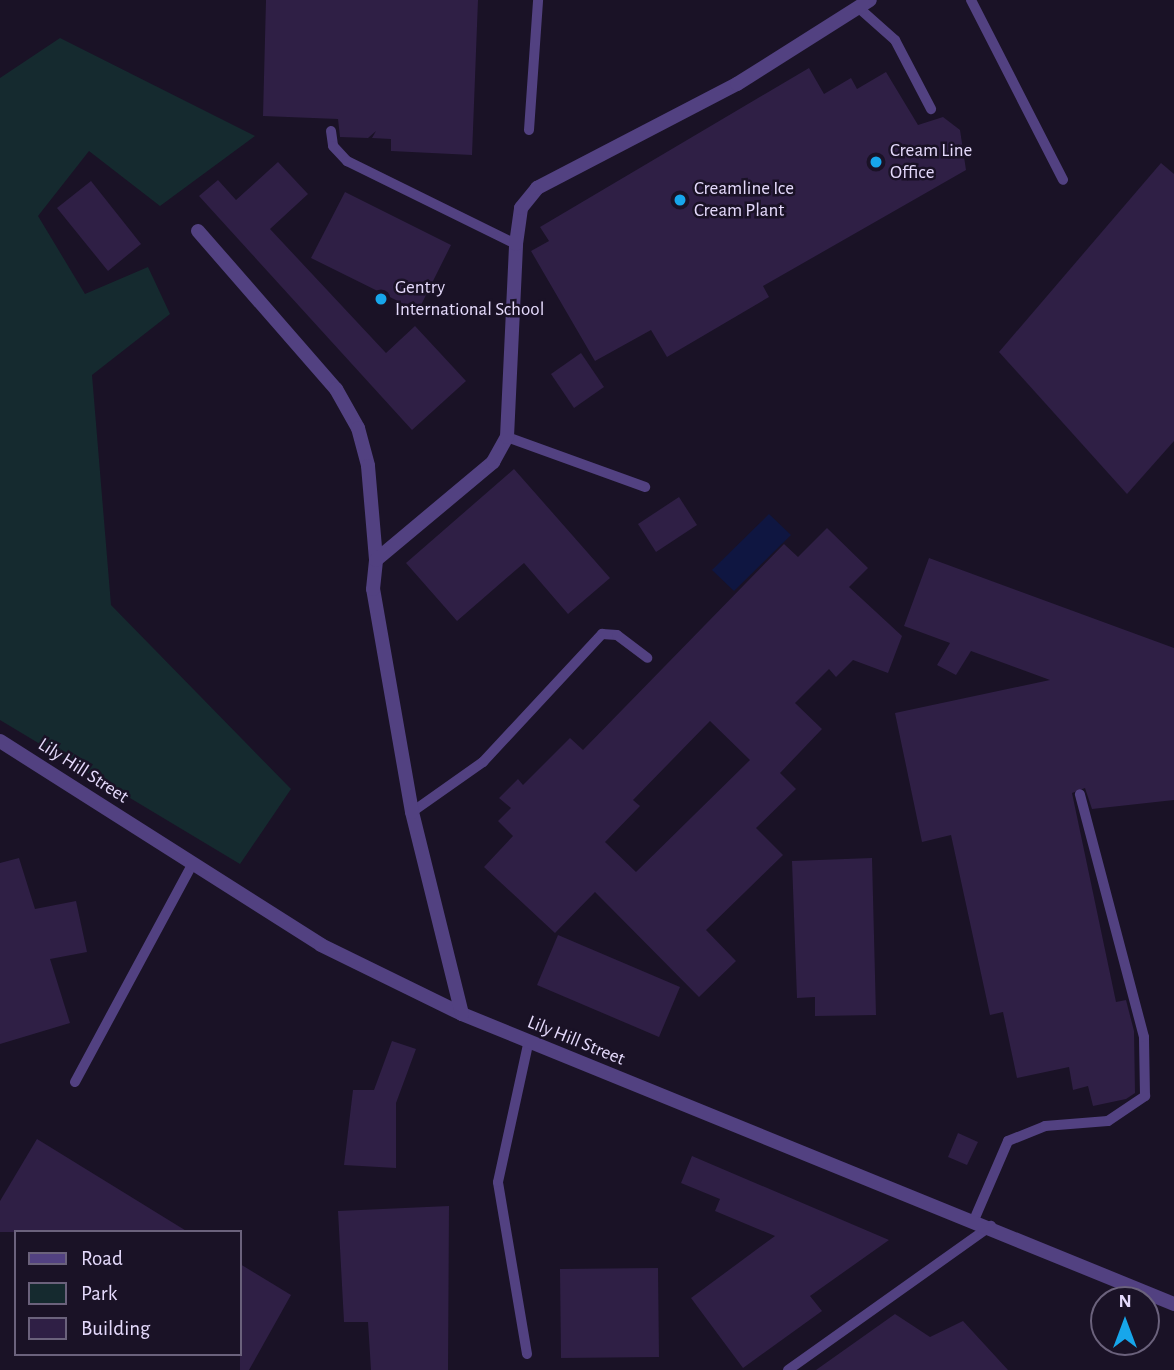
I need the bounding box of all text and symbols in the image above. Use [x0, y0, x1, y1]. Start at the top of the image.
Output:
place label: Cream Line Office [890, 140, 972, 184]
marker: Cream Line Office [868, 154, 884, 170]
place label: Creamline Ice Cream Plant [694, 178, 794, 222]
marker: Creamline Ice Cream Plant [672, 192, 688, 208]
place label: Gentry International School [395, 277, 544, 321]
marker: Gentry International School [373, 291, 389, 307]
street label: Lily Hill Street [33, 733, 133, 809]
street label: Lily Hill Street [524, 1011, 628, 1071]
legend [14, 1230, 242, 1356]
text: Road [81, 1248, 123, 1269]
text: Park [81, 1283, 117, 1304]
north arrow [1090, 1286, 1160, 1356]
text: N [1118, 1292, 1132, 1311]
text: Building [81, 1318, 150, 1339]

